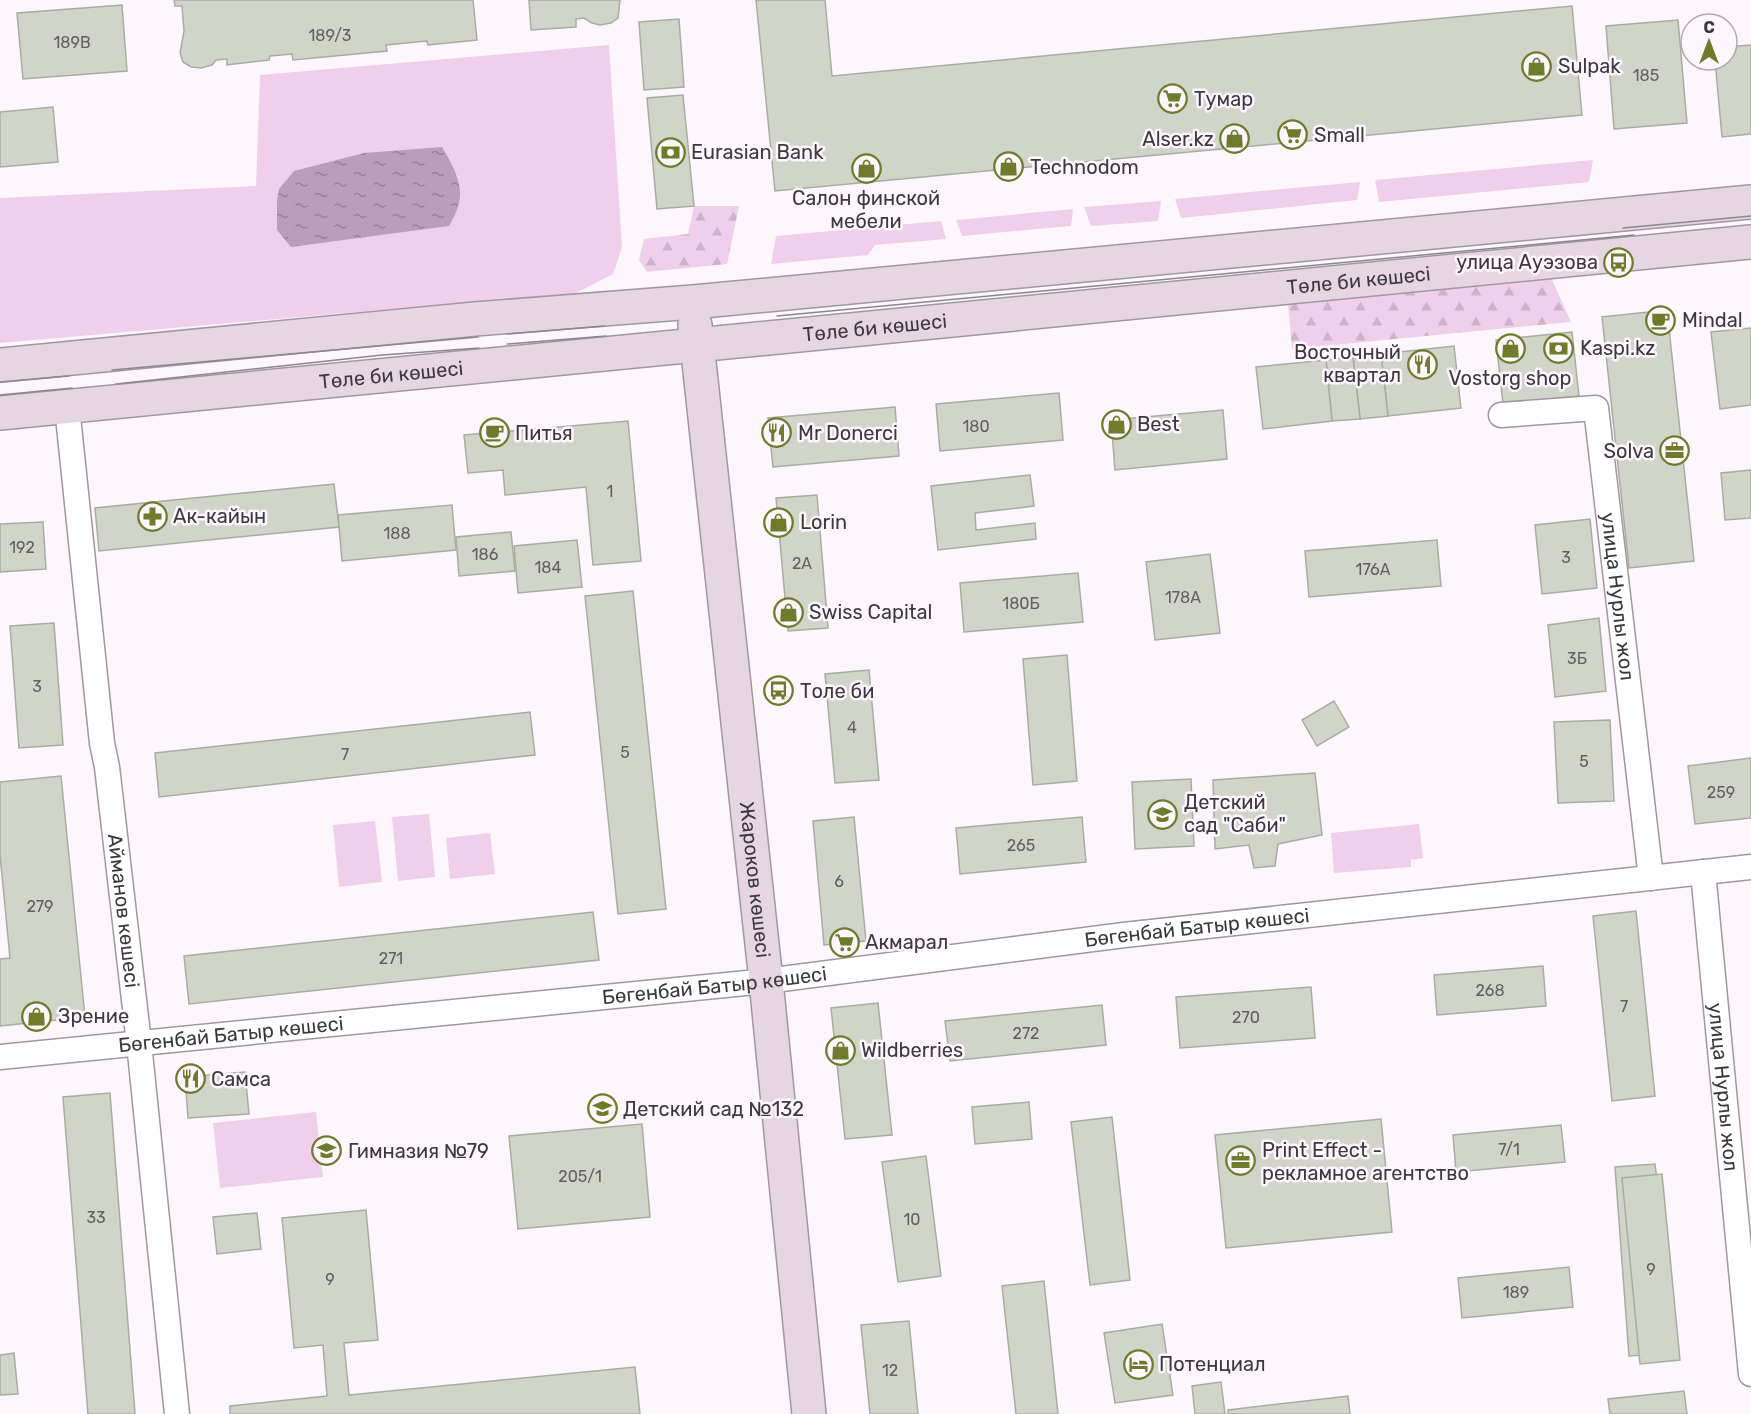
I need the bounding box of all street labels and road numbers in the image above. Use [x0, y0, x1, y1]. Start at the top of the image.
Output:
street label: Төле би көшесі [1285, 261, 1432, 299]
street label: Төле би көшесі [802, 309, 948, 347]
street label: Төле би көшесі [318, 356, 464, 394]
street label: улица Нурлы жол [1596, 511, 1640, 682]
street label: Жароков көшесі [735, 800, 775, 959]
street label: Айманов көшесі [103, 832, 145, 989]
street label: Бөгенбай Батыр көшесі [1083, 903, 1311, 952]
street label: Бөгенбай Батыр көшесі [601, 961, 828, 1009]
street label: улица Нурлы жол [1704, 1002, 1744, 1172]
street label: Бөгенбай Батыр көшесі [117, 1011, 345, 1057]

